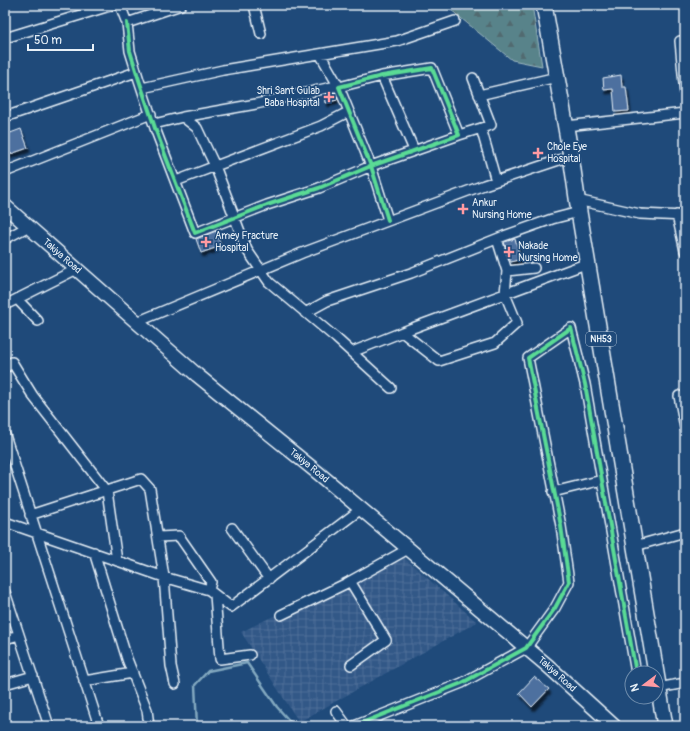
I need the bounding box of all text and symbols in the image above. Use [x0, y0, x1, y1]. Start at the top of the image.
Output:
scale bar [28, 26, 93, 52]
text: 50 m [34, 33, 62, 48]
place label: Shri Sant Gulab Baba Hospital [256, 85, 320, 109]
marker: Shri Sant Gulab Baba Hospital [323, 91, 335, 103]
place label: Chole Eye Hospital [547, 141, 587, 165]
marker: Chole Eye Hospital [532, 147, 544, 159]
place label: Ankur Nursing Home [472, 197, 532, 221]
marker: Ankur Nursing Home [457, 203, 469, 215]
place label: Amey Fracture Hospital [215, 230, 278, 254]
street label: Takiya Road [40, 236, 84, 276]
marker: Amey Fracture Hospital [200, 236, 212, 248]
place label: Nakade Nursing Home [518, 240, 578, 264]
marker: Nakade Nursing Home [503, 246, 515, 258]
road number: NH53 [586, 332, 616, 346]
street label: Takiya Road [287, 446, 331, 485]
street label: Takiya Road [535, 654, 579, 695]
north arrow [624, 665, 664, 705]
text: N [627, 682, 642, 693]

